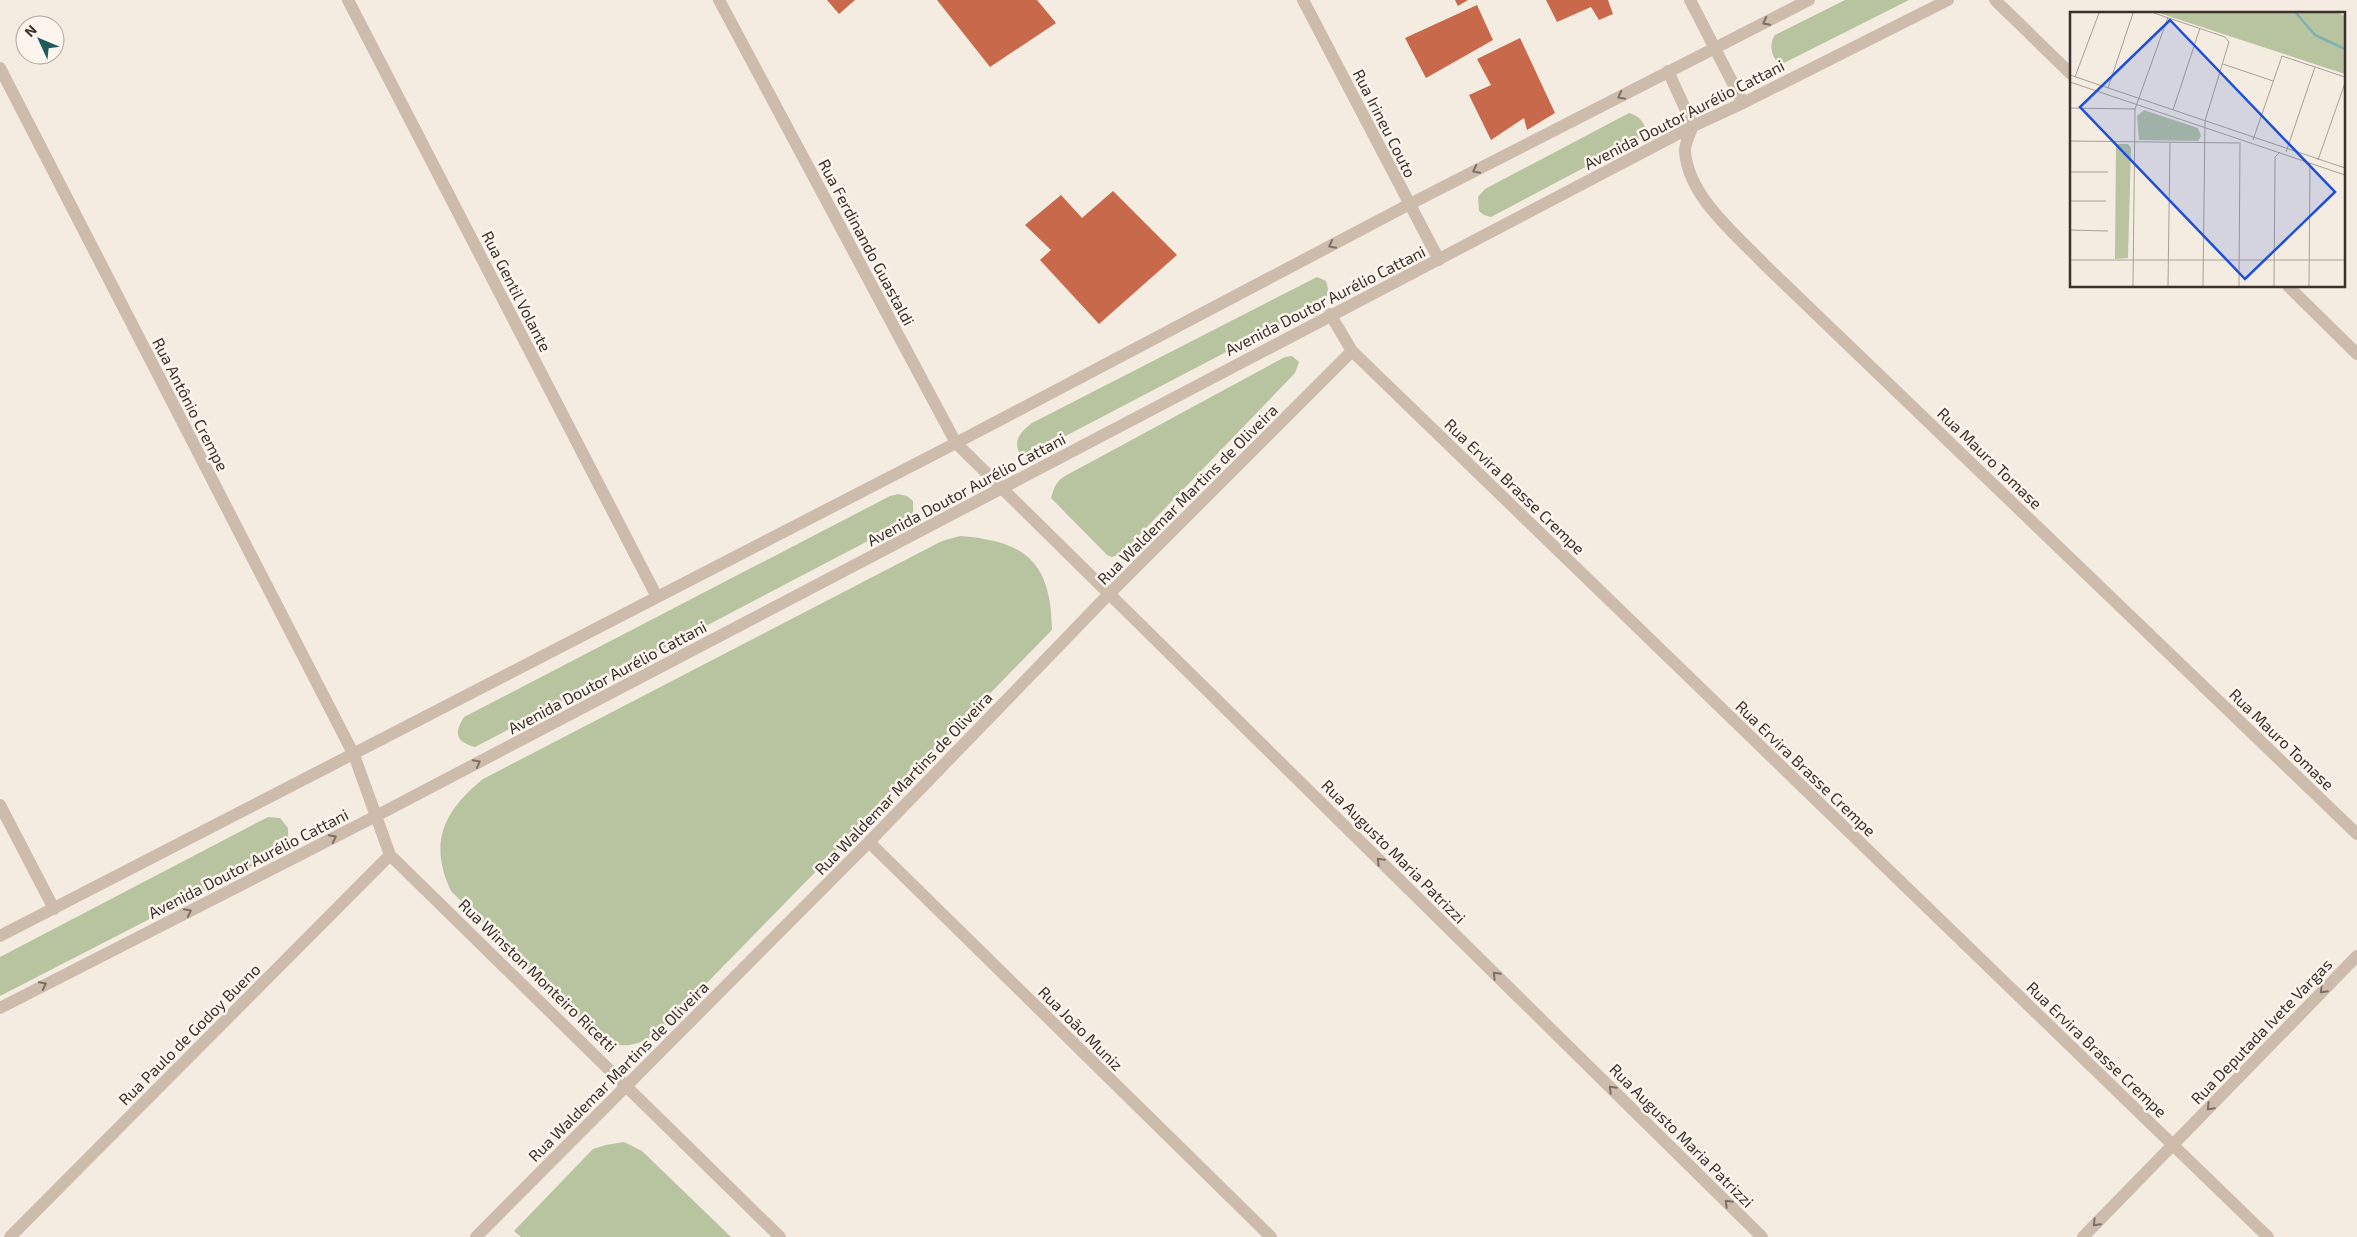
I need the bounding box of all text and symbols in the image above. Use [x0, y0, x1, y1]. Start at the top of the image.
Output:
inset map [2070, 12, 2344, 288]
north arrow [15, 15, 65, 65]
one-way arrow [1762, 16, 1771, 26]
text: N [21, 21, 40, 40]
street label: Avenida Doutor Aurélio Cattani [1581, 55, 1787, 173]
street label: Rua Irineu Couto [1350, 66, 1420, 180]
one-way arrow [1617, 90, 1626, 100]
street label: Rua Ferdinando Guastaldi [815, 156, 919, 328]
one-way arrow [1472, 164, 1481, 174]
street label: Rua Gentil Volante [478, 228, 556, 354]
one-way arrow [1328, 239, 1337, 249]
street label: Avenida Doutor Aurélio Cattani [1222, 241, 1428, 359]
street label: Rua Antônio Crempe [149, 334, 233, 474]
street label: Rua Waldemar Martins de Oliveira [1093, 400, 1281, 588]
street label: Rua Mauro Tomase [1934, 403, 2046, 513]
street label: Rua Ervira Brasse Crempe [1441, 414, 1589, 558]
street label: Avenida Doutor Aurélio Cattani [863, 428, 1069, 550]
street label: Avenida Doutor Aurélio Cattani [504, 616, 710, 738]
street label: Rua Mauro Tomase [2226, 684, 2338, 794]
street label: Rua Waldemar Martins de Oliveira [810, 688, 996, 878]
street label: Rua Ervira Brasse Crempe [1732, 696, 1880, 840]
one-way arrow [472, 759, 481, 769]
street label: Rua Augusto Maria Patrizzi [1318, 775, 1470, 927]
street label: Avenida Doutor Aurélio Cattani [145, 804, 351, 922]
one-way arrow [328, 834, 337, 844]
one-way arrow [1377, 857, 1386, 866]
street label: Rua Winston Monteiro Ricetti [455, 895, 621, 1055]
one-way arrow [183, 908, 192, 918]
street label: Rua Deputada Ivete Vargas [2187, 954, 2335, 1108]
street label: Rua Paulo de Godoy Bueno [114, 959, 264, 1109]
one-way arrow [1493, 972, 1502, 981]
street label: Rua Waldemar Martins de Oliveira [524, 977, 712, 1165]
street label: Rua Ervira Brasse Crempe [2023, 977, 2171, 1121]
one-way arrow [38, 981, 47, 991]
street label: Rua João Muniz [1035, 982, 1127, 1074]
one-way arrow [2320, 985, 2329, 994]
street label: Rua Augusto Maria Patrizzi [1606, 1059, 1758, 1211]
one-way arrow [1609, 1086, 1618, 1095]
one-way arrow [2207, 1101, 2216, 1110]
one-way arrow [1724, 1200, 1733, 1209]
one-way arrow [2093, 1217, 2102, 1226]

